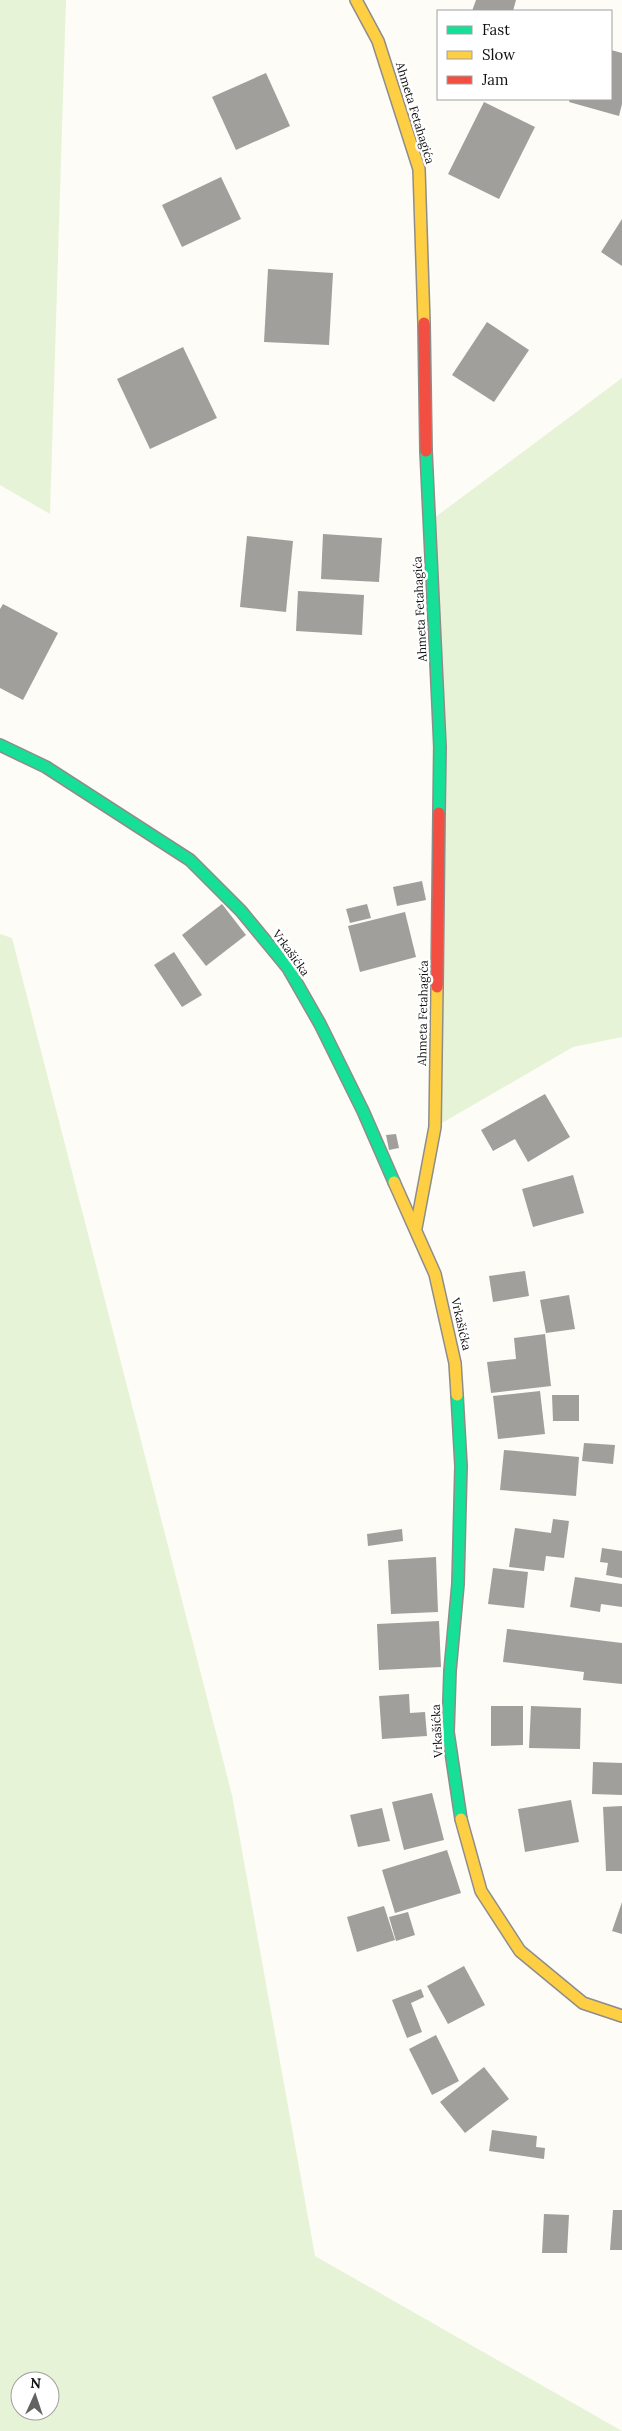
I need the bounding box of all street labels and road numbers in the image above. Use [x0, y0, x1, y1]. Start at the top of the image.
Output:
street label: Ahmeta Fetahagića [393, 59, 438, 166]
street label: Ahmeta Fetahagića [409, 556, 430, 663]
street label: Vrkašićka [269, 926, 313, 979]
street label: Ahmeta Fetahagića [414, 960, 431, 1067]
street label: Vrkašićka [448, 1295, 475, 1352]
street label: Vrkašićka [428, 1704, 445, 1759]

